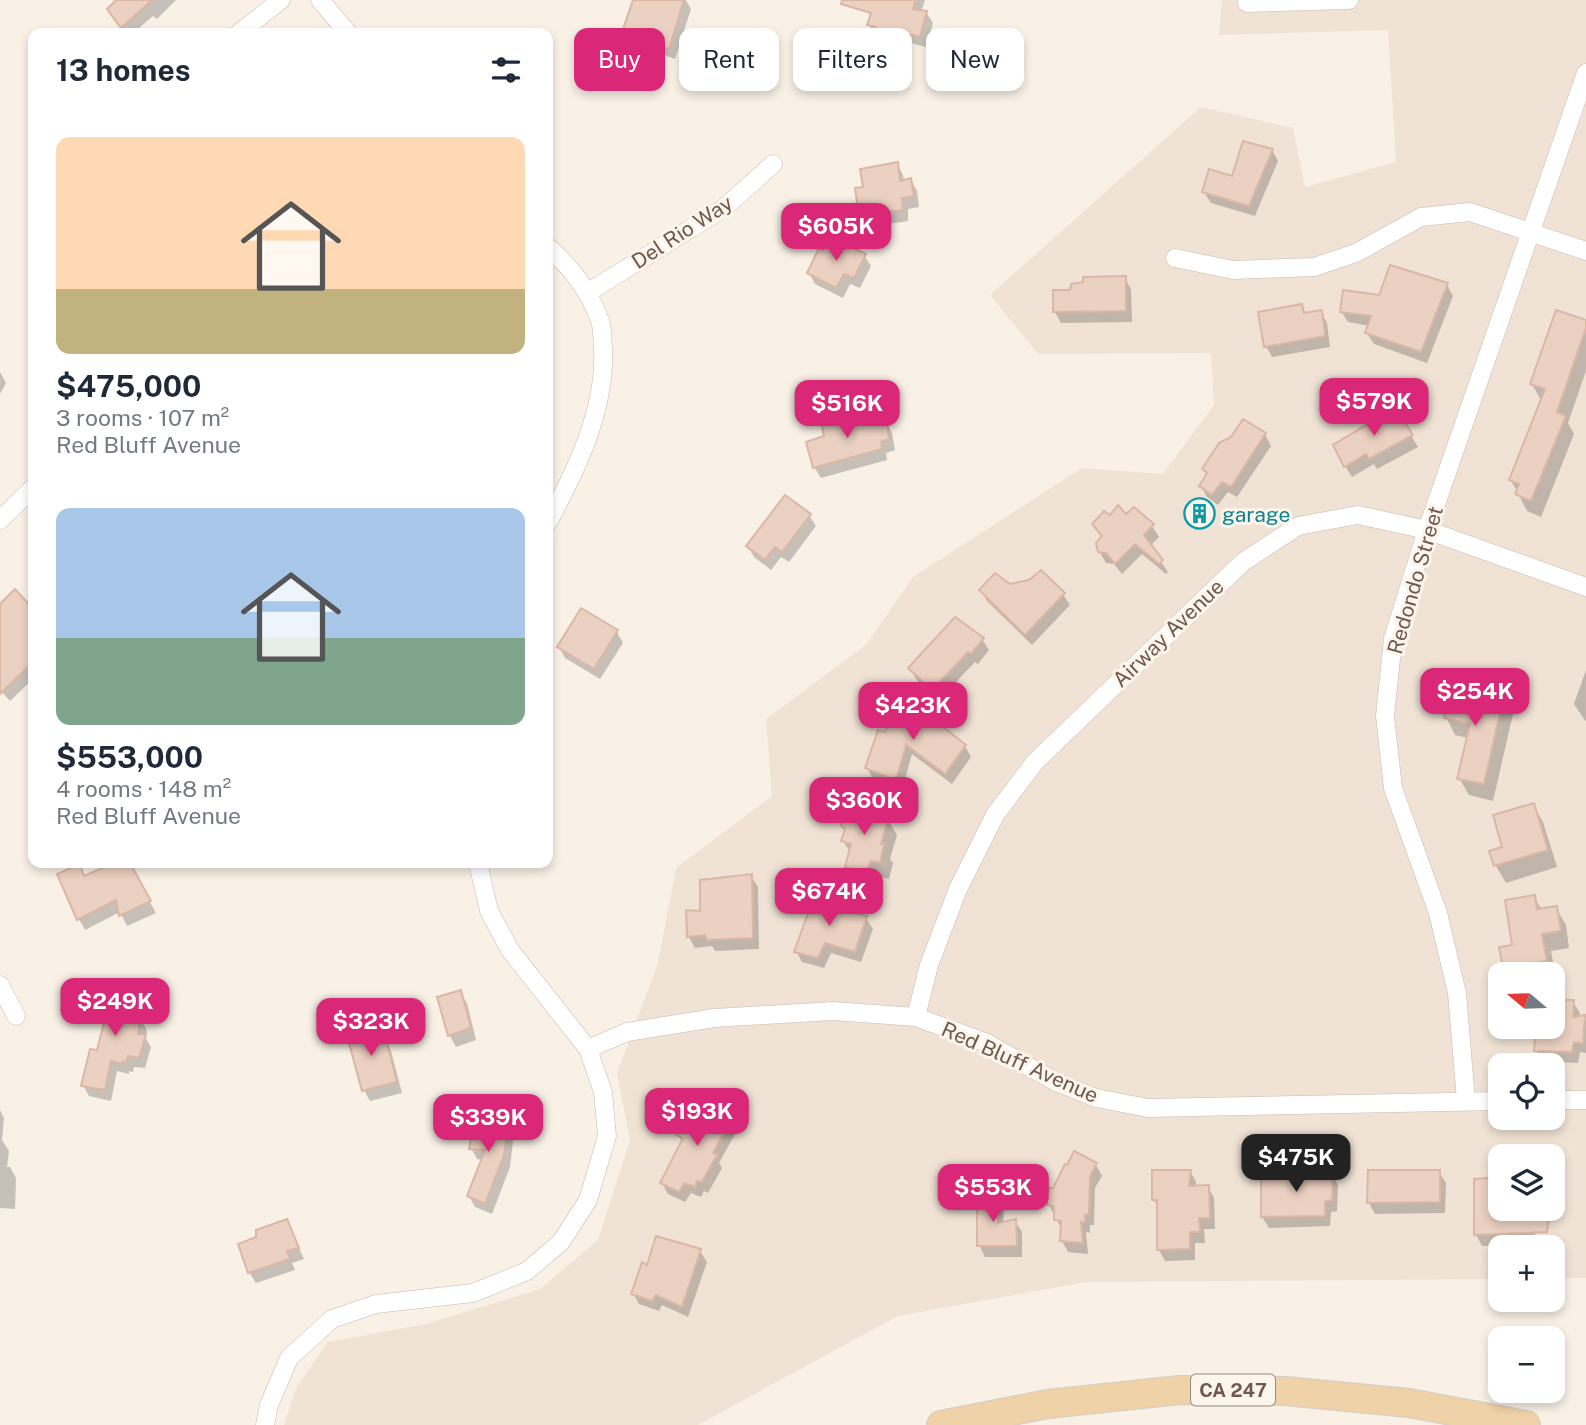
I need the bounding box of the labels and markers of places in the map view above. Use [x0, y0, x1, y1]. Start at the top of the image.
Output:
pin: $605K [787, 204, 885, 263]
pin: $579K [1325, 378, 1423, 438]
pin: $516K [798, 380, 896, 440]
building icon: garage [1182, 497, 1216, 531]
place label: garage [1222, 502, 1290, 527]
pin: $254K [1426, 668, 1524, 728]
pin: $423K [864, 682, 962, 742]
pin: $360K [815, 778, 913, 837]
pin: $674K [780, 869, 878, 928]
pin: $249K [66, 978, 164, 1038]
pin: $323K [322, 998, 420, 1058]
pin: $193K [648, 1088, 746, 1148]
pin: $339K [439, 1094, 537, 1154]
pin: $475K [1247, 1134, 1345, 1194]
pin: $553K [944, 1164, 1042, 1224]

